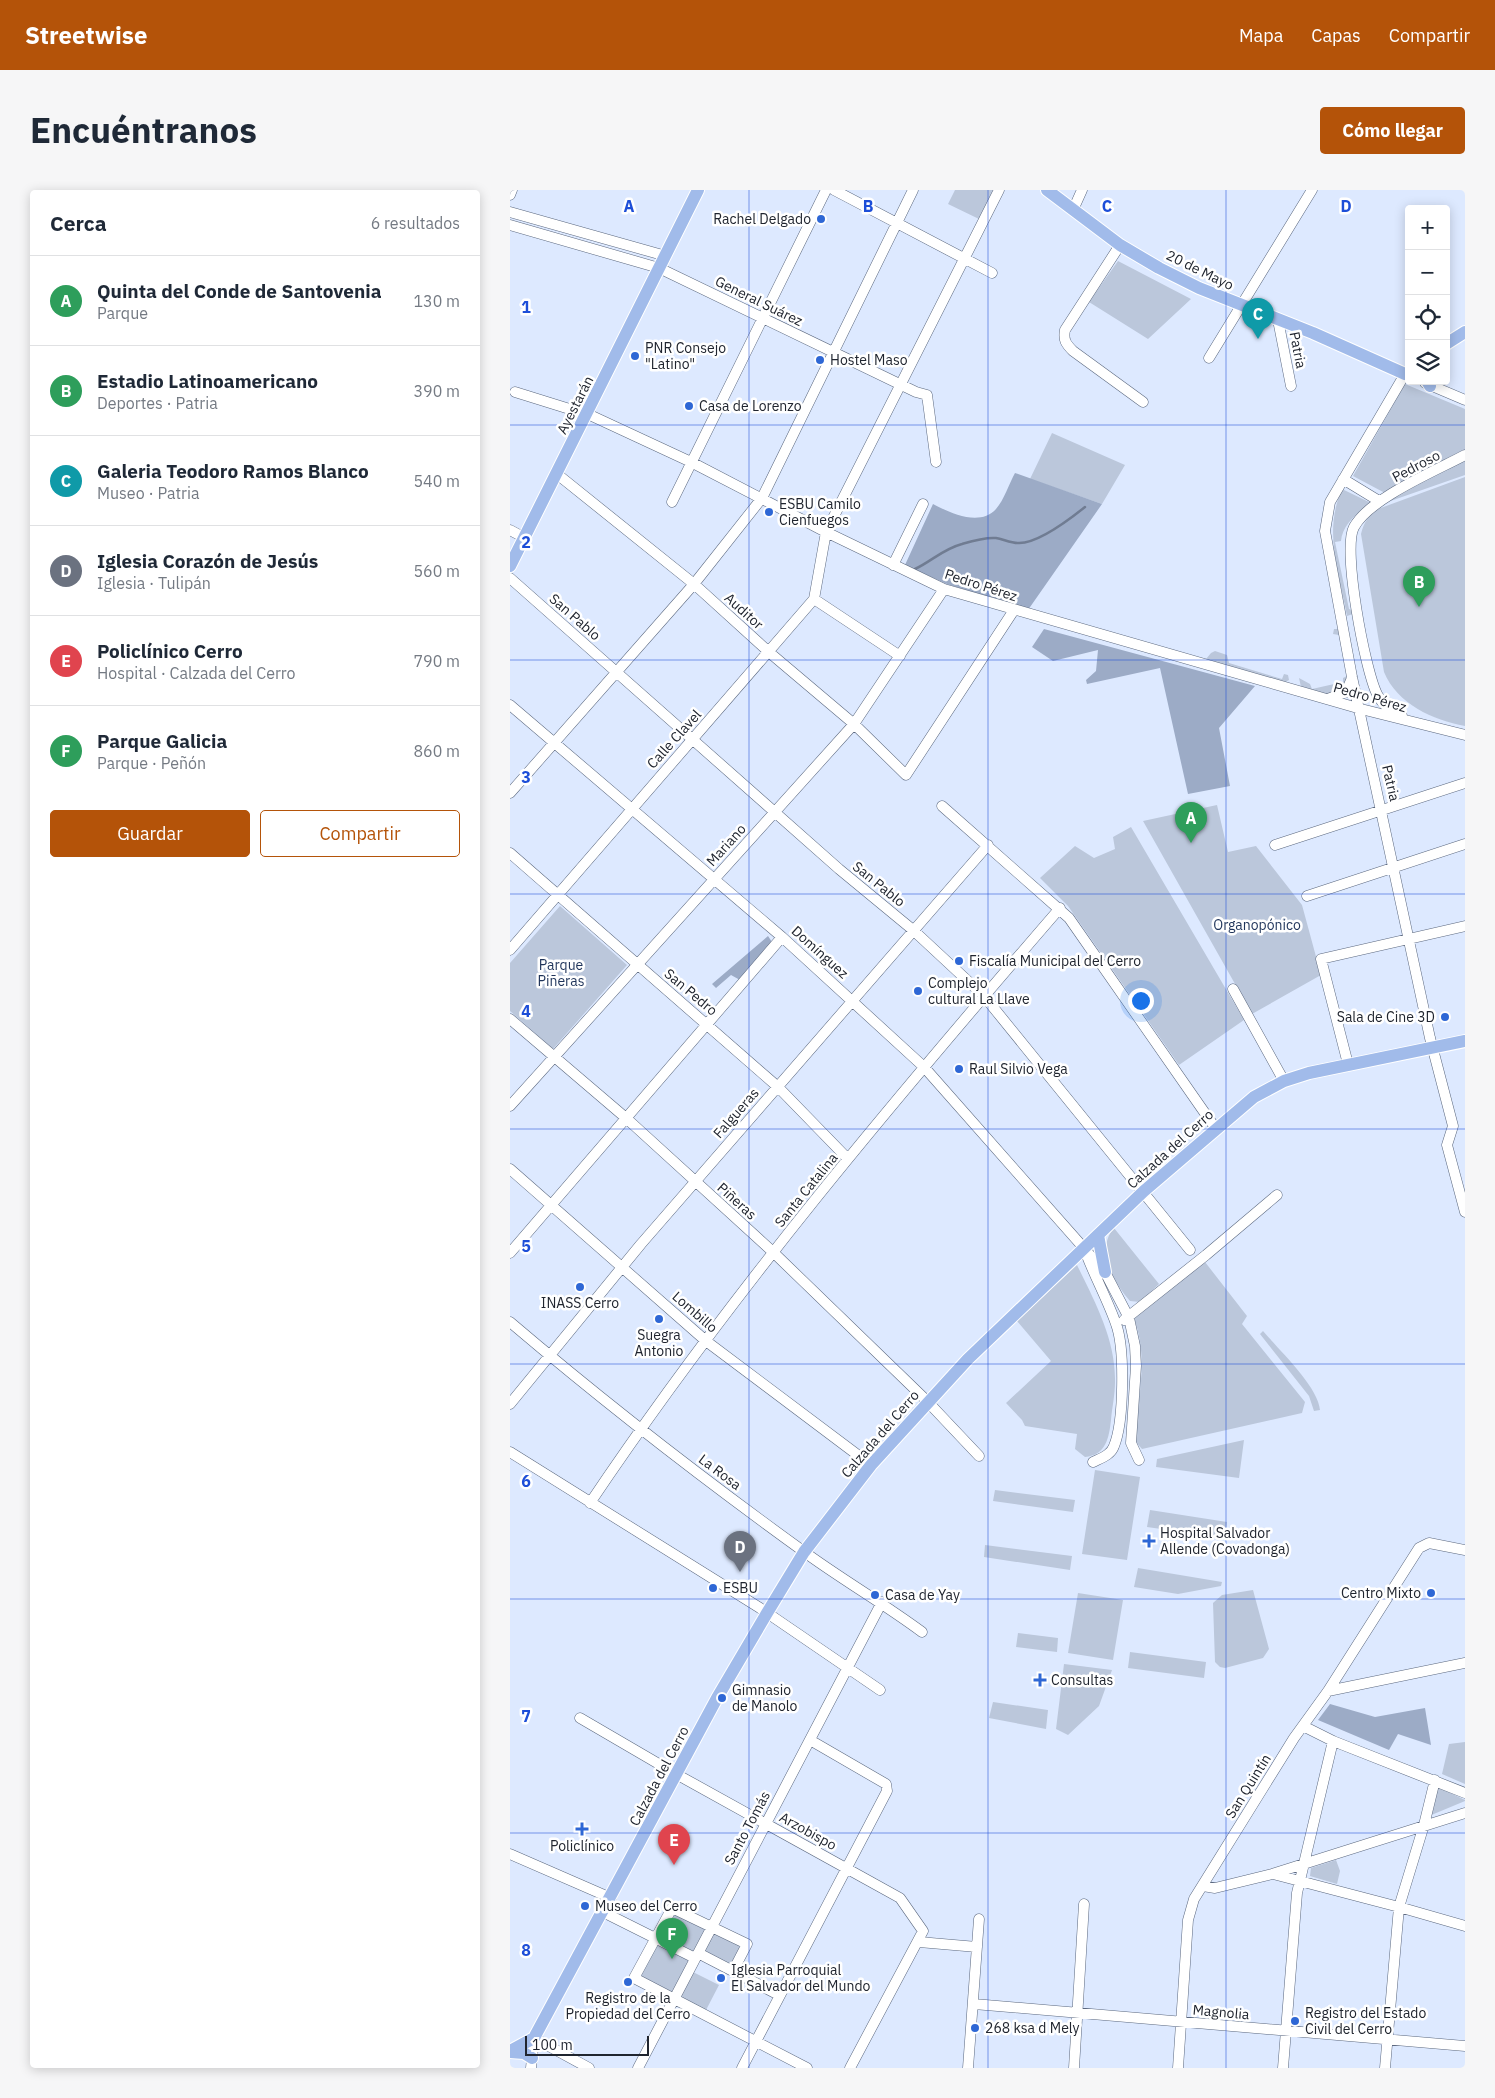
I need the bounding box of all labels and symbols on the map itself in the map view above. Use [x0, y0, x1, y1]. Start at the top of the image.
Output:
text: A [624, 196, 635, 216]
text: B [863, 196, 874, 216]
text: C [1102, 196, 1112, 216]
text: D [1340, 196, 1352, 216]
place label: Rachel Delgado [713, 210, 811, 228]
marker: Rachel Delgado [815, 213, 827, 225]
street label: 20 de Mayo [1163, 246, 1237, 294]
street label: General Suárez [712, 272, 806, 330]
text: 1 [521, 297, 531, 317]
pin: C [1242, 298, 1274, 339]
street label: Patria [1286, 330, 1310, 370]
place label: PNR Consejo "Latino" [645, 339, 726, 373]
marker: PNR Consejo "Latino" [629, 350, 641, 362]
place label: Hostel Maso [830, 351, 908, 369]
marker: Hostel Maso [814, 354, 826, 366]
street label: Ayestarán [553, 373, 597, 437]
place label: Casa de Lorenzo [699, 397, 802, 415]
marker: Casa de Lorenzo [683, 400, 695, 412]
street label: Pedroso [1389, 446, 1443, 486]
place label: ESBU Camilo Cienfuegos [779, 495, 861, 529]
marker: ESBU Camilo Cienfuegos [763, 506, 775, 518]
text: 2 [521, 532, 531, 552]
street label: Pedro Pérez [942, 565, 1020, 605]
pin: B [1403, 566, 1435, 607]
street label: Auditor [721, 589, 767, 633]
street label: San Pablo [546, 590, 605, 644]
street label: Pedro Pérez [1331, 678, 1409, 716]
street label: Calle Clavel [643, 706, 705, 772]
street label: Patria [1378, 763, 1404, 803]
text: 3 [521, 767, 531, 787]
pin: A [1175, 802, 1207, 843]
street label: Mariano [702, 820, 750, 870]
street label: San Pablo [849, 857, 909, 911]
park label: Organopónico [1213, 916, 1301, 934]
street label: Domínguez [788, 922, 853, 983]
place label: Fiscalía Municipal del Cerro [969, 952, 1141, 970]
marker: Fiscalía Municipal del Cerro [953, 955, 965, 967]
park label: Parque Piñeras [538, 956, 585, 990]
street label: San Pedro [661, 965, 721, 1019]
place label: Complejo cultural La Llave [928, 974, 1030, 1008]
marker: Complejo cultural La Llave [912, 985, 924, 997]
your location [1128, 988, 1154, 1014]
text: 4 [521, 1001, 531, 1021]
place label: Sala de Cine 3D [1337, 1008, 1435, 1026]
marker: Sala de Cine 3D [1439, 1011, 1451, 1023]
place label: Raul Silvio Vega [969, 1060, 1068, 1078]
marker: Raul Silvio Vega [953, 1063, 965, 1075]
street label: Falgueras [709, 1084, 763, 1142]
street label: Calzada del Cerro [1123, 1105, 1217, 1193]
street label: Santa Catalina [771, 1149, 842, 1231]
street label: Piñeras [714, 1179, 761, 1224]
text: 5 [521, 1236, 531, 1256]
marker: INASS Cerro [574, 1281, 586, 1293]
street label: Lombillo [669, 1288, 721, 1337]
place label: INASS Cerro [541, 1294, 619, 1312]
marker: Suegra Antonio [653, 1313, 665, 1325]
place label: Suegra Antonio [635, 1326, 684, 1360]
street label: Calzada del Cerro [837, 1386, 923, 1481]
street label: La Rosa [695, 1450, 745, 1494]
text: 6 [521, 1471, 531, 1491]
place label: Hospital Salvador Allende (Covadonga) [1160, 1524, 1290, 1558]
pin: D [724, 1531, 756, 1572]
marker: Hospital Salvador Allende (Covadonga) [1142, 1534, 1156, 1548]
place label: ESBU [723, 1579, 758, 1597]
marker: ESBU [707, 1582, 719, 1594]
place label: Centro Mixto [1341, 1584, 1421, 1602]
place label: Casa de Yay [885, 1586, 960, 1604]
marker: Centro Mixto [1425, 1587, 1437, 1599]
marker: Casa de Yay [869, 1589, 881, 1601]
place label: Consultas [1051, 1671, 1113, 1689]
marker: Consultas [1033, 1673, 1047, 1687]
place label: Gimnasio de Manolo [732, 1681, 798, 1715]
marker: Gimnasio de Manolo [716, 1692, 728, 1704]
text: 7 [521, 1706, 531, 1726]
street label: Calzada del Cerro [625, 1723, 693, 1829]
street label: San Quintín [1221, 1750, 1275, 1822]
street label: Santo Tomás [720, 1788, 774, 1868]
street label: Arzobispo [776, 1808, 840, 1854]
marker: Policlínico [575, 1822, 589, 1836]
pin: E [658, 1824, 690, 1865]
place label: Policlínico [550, 1837, 614, 1855]
place label: Museo del Cerro [595, 1897, 697, 1915]
marker: Museo del Cerro [579, 1900, 591, 1912]
pin: F [656, 1918, 688, 1959]
text: 8 [521, 1940, 531, 1960]
place label: Iglesia Parroquial El Salvador del Mundo [731, 1961, 871, 1995]
marker: Iglesia Parroquial El Salvador del Mundo [715, 1972, 727, 1984]
marker: Registro de la Propiedad del Cerro [622, 1976, 634, 1988]
place label: Registro de la Propiedad del Cerro [566, 1989, 691, 2023]
street label: Magnolia [1192, 2001, 1251, 2023]
place label: Registro del Estado Civil del Cerro [1305, 2004, 1426, 2038]
marker: Registro del Estado Civil del Cerro [1289, 2015, 1301, 2027]
place label: 268 ksa d Mely [985, 2019, 1079, 2037]
marker: 268 ksa d Mely [969, 2022, 981, 2034]
scale bar [525, 2033, 649, 2056]

